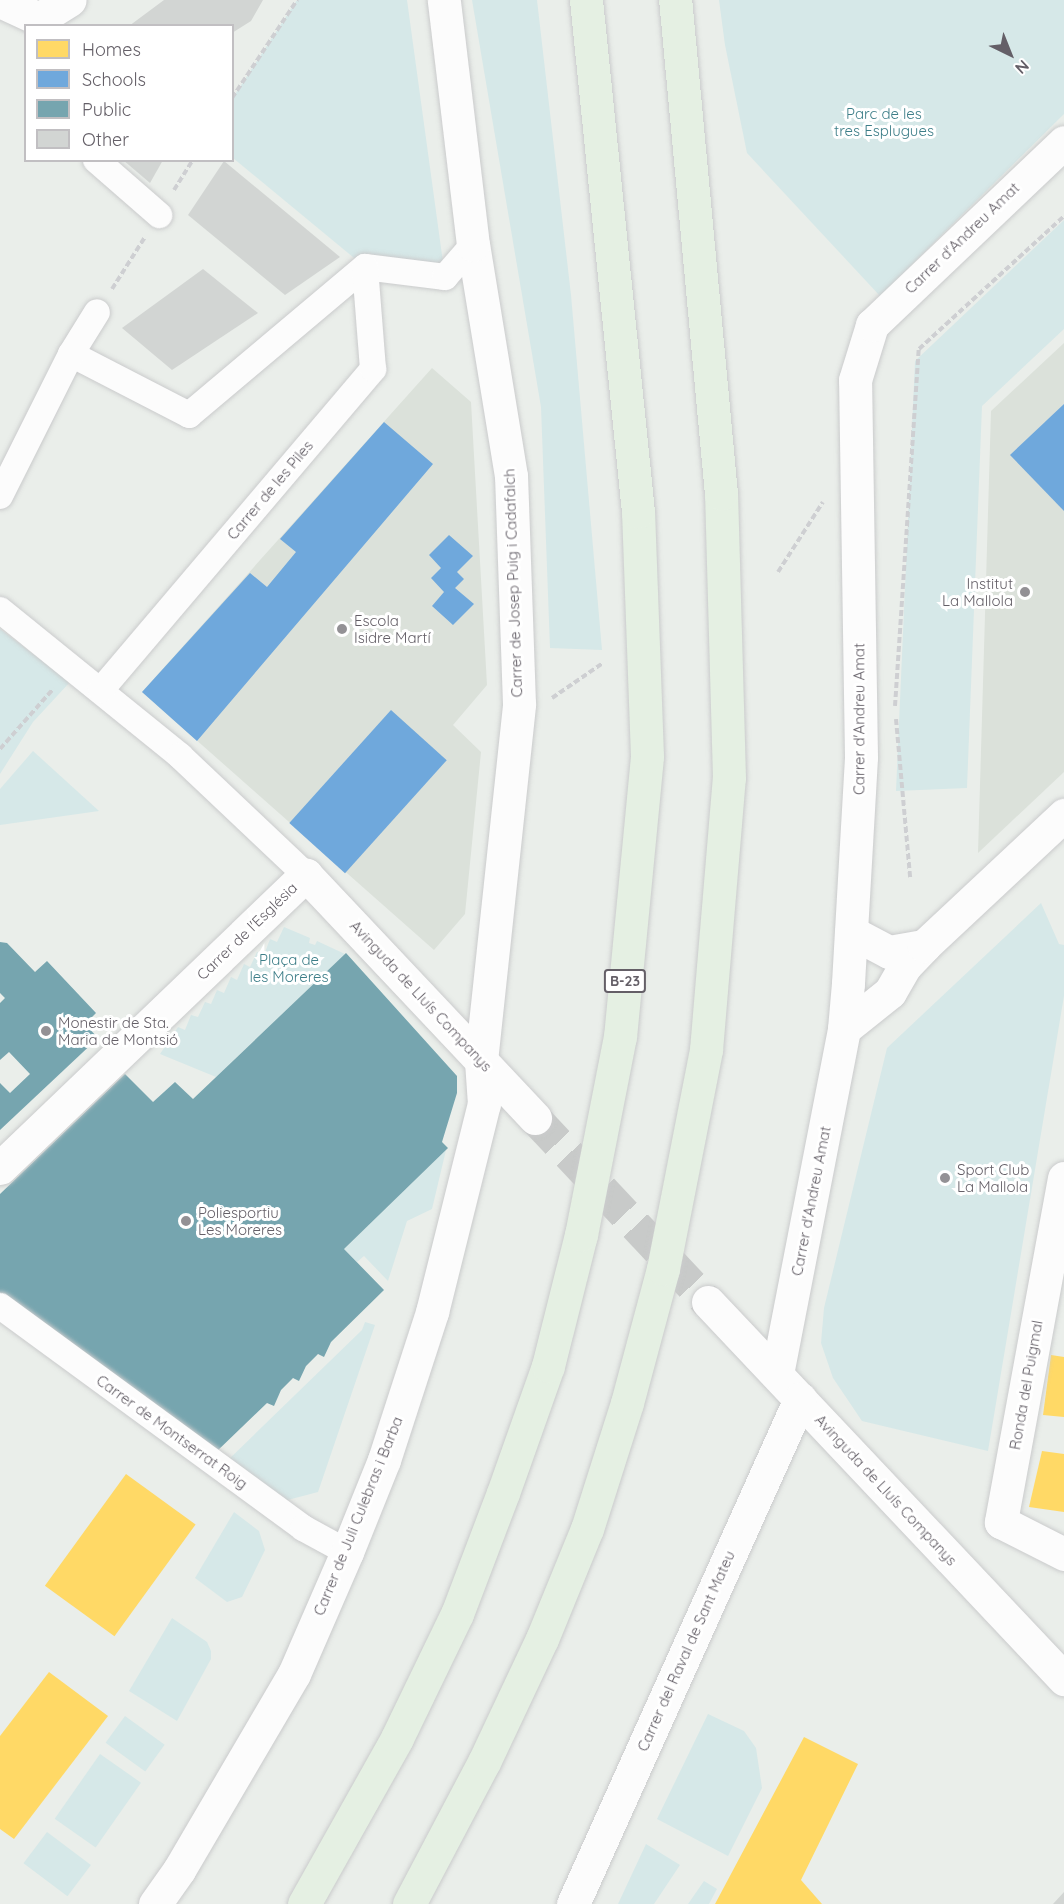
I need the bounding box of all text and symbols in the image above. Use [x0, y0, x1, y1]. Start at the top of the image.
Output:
legend [24, 24, 234, 162]
north arrow [980, 24, 1040, 84]
text: Homes [82, 38, 141, 61]
text: N [1011, 56, 1033, 78]
text: Schools [82, 68, 146, 91]
text: Public [82, 98, 131, 121]
park label: Parc de les tres Esplugues [834, 104, 934, 139]
text: Other [82, 128, 129, 151]
street label: Carrer d'Andreu Amat [901, 179, 1023, 297]
street label: Carrer de les Piles [223, 437, 317, 543]
street label: Carrer de Josep Puig i Cadafalch [500, 468, 526, 698]
place label: Institut La Mallola [942, 574, 1013, 609]
marker: Institut La Mallola [1018, 585, 1032, 599]
place label: Escola Isidre Martí [354, 611, 431, 646]
marker: Escola Isidre Martí [335, 622, 349, 636]
street label: Carrer d'Andreu Amat [850, 643, 868, 795]
street label: Carrer de l'Església [193, 879, 301, 983]
street label: Avinguda de Lluís Companys [346, 917, 496, 1075]
park label: Plaça de les Moreres [249, 950, 329, 985]
road number: B-23 [602, 970, 648, 992]
place label: Monestir de Sta. Maria de Montsió [58, 1013, 178, 1048]
marker: Monestir de Sta. Maria de Montsió [39, 1024, 53, 1038]
street label: Carrer d'Andreu Amat [788, 1125, 834, 1277]
place label: Sport Club La Mallola [957, 1160, 1029, 1195]
marker: Sport Club La Mallola [938, 1171, 952, 1185]
place label: Poliesportiu Les Moreres [198, 1203, 282, 1238]
marker: Poliesportiu Les Moreres [179, 1214, 193, 1228]
street label: Ronda del Puigmal [1006, 1319, 1046, 1451]
street label: Carrer de Montserrat Roig [93, 1371, 251, 1493]
street label: Avinguda de Lluís Companys [811, 1411, 961, 1569]
street label: Carrer de Juli Culebras i Barba [310, 1414, 406, 1618]
street label: Carrer del Raval de Sant Mateu [634, 1548, 738, 1754]

